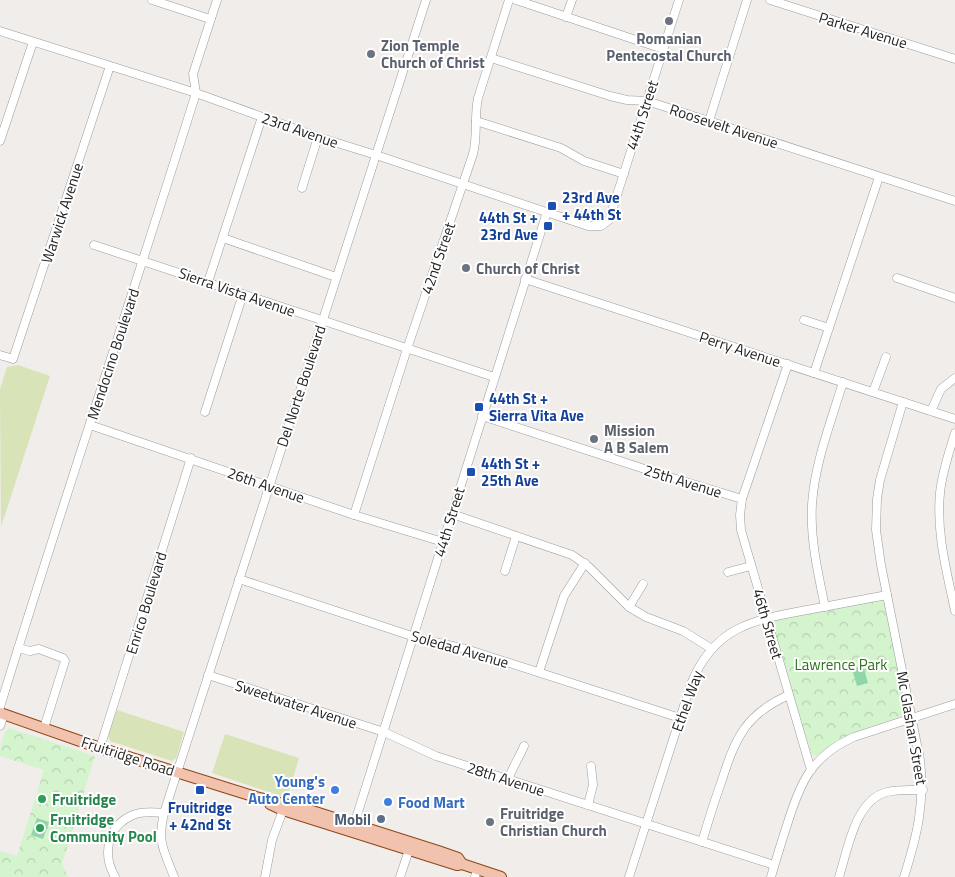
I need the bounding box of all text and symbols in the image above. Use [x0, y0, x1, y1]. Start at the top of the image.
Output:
street label: Parker Avenue [816, 6, 910, 54]
marker: Romanian Pentecostal Church [663, 15, 675, 27]
place label: Romanian Pentecostal Church [606, 27, 732, 67]
place label: Zion Temple Church of Christ [381, 34, 485, 74]
marker: Zion Temple Church of Christ [365, 48, 377, 60]
street label: 44th Street [620, 76, 664, 153]
street label: Roosevelt Avenue [667, 98, 781, 154]
street label: 23rd Avenue [258, 106, 342, 154]
street label: Warwick Avenue [35, 160, 89, 266]
place label: 23rd Ave + 44th St [562, 186, 622, 226]
marker: 23rd Ave + 44th St [546, 200, 558, 212]
place label: 44th St + 23rd Ave [479, 206, 538, 246]
street label: 42nd Street [415, 218, 461, 297]
marker: 44th St + 23rd Ave [542, 220, 554, 232]
place label: Church of Christ [476, 257, 580, 280]
street label: Sierra Vista Avenue [175, 261, 299, 323]
marker: Church of Christ [460, 262, 472, 274]
street label: Mendocino Boulevard [81, 285, 145, 423]
street label: Del Norte Boulevard [270, 322, 332, 450]
street label: Perry Avenue [696, 325, 784, 373]
place label: 44th St + Sierra Vita Ave [489, 387, 584, 427]
marker: 44th St + Sierra Vita Ave [473, 401, 485, 413]
place label: Mission A B Salem [604, 419, 669, 459]
marker: Mission A B Salem [588, 433, 600, 445]
place label: 44th St + 25th Ave [481, 452, 540, 492]
street label: 25th Avenue [641, 458, 725, 504]
street label: 26th Avenue [224, 461, 308, 509]
marker: 44th St + 25th Ave [465, 466, 477, 478]
street label: 44th Street [427, 483, 471, 560]
street label: Enrico Boulevard [119, 549, 173, 657]
street label: 46th Street [747, 586, 789, 663]
street label: Soledad Avenue [408, 624, 512, 674]
park label: Lawrence Park [795, 653, 887, 676]
street label: Ethel Way [665, 667, 709, 735]
street label: Mc Glashan Street [891, 669, 933, 787]
street label: Sweetwater Avenue [232, 673, 360, 735]
street label: Fruitridge Road [78, 730, 178, 782]
street label: 28th Avenue [464, 756, 548, 802]
place label: Young's Auto Center [248, 770, 325, 810]
marker: Fruitridge + 42nd St [194, 784, 206, 796]
marker: Young's Auto Center [329, 784, 341, 796]
place label: Fruitridge [52, 788, 117, 811]
place label: Food Mart [398, 791, 465, 814]
marker: Fruitridge [36, 793, 48, 805]
place label: Fruitridge + 42nd St [168, 796, 232, 836]
marker: Food Mart [382, 796, 394, 808]
place label: Fruitridge Christian Church [500, 802, 607, 842]
place label: Fruitridge Community Pool [50, 808, 157, 848]
place label: Mobil [334, 808, 371, 831]
marker: Mobil [375, 813, 387, 825]
marker: Fruitridge Christian Church [484, 816, 496, 828]
marker: Fruitridge Community Pool [34, 822, 46, 834]

